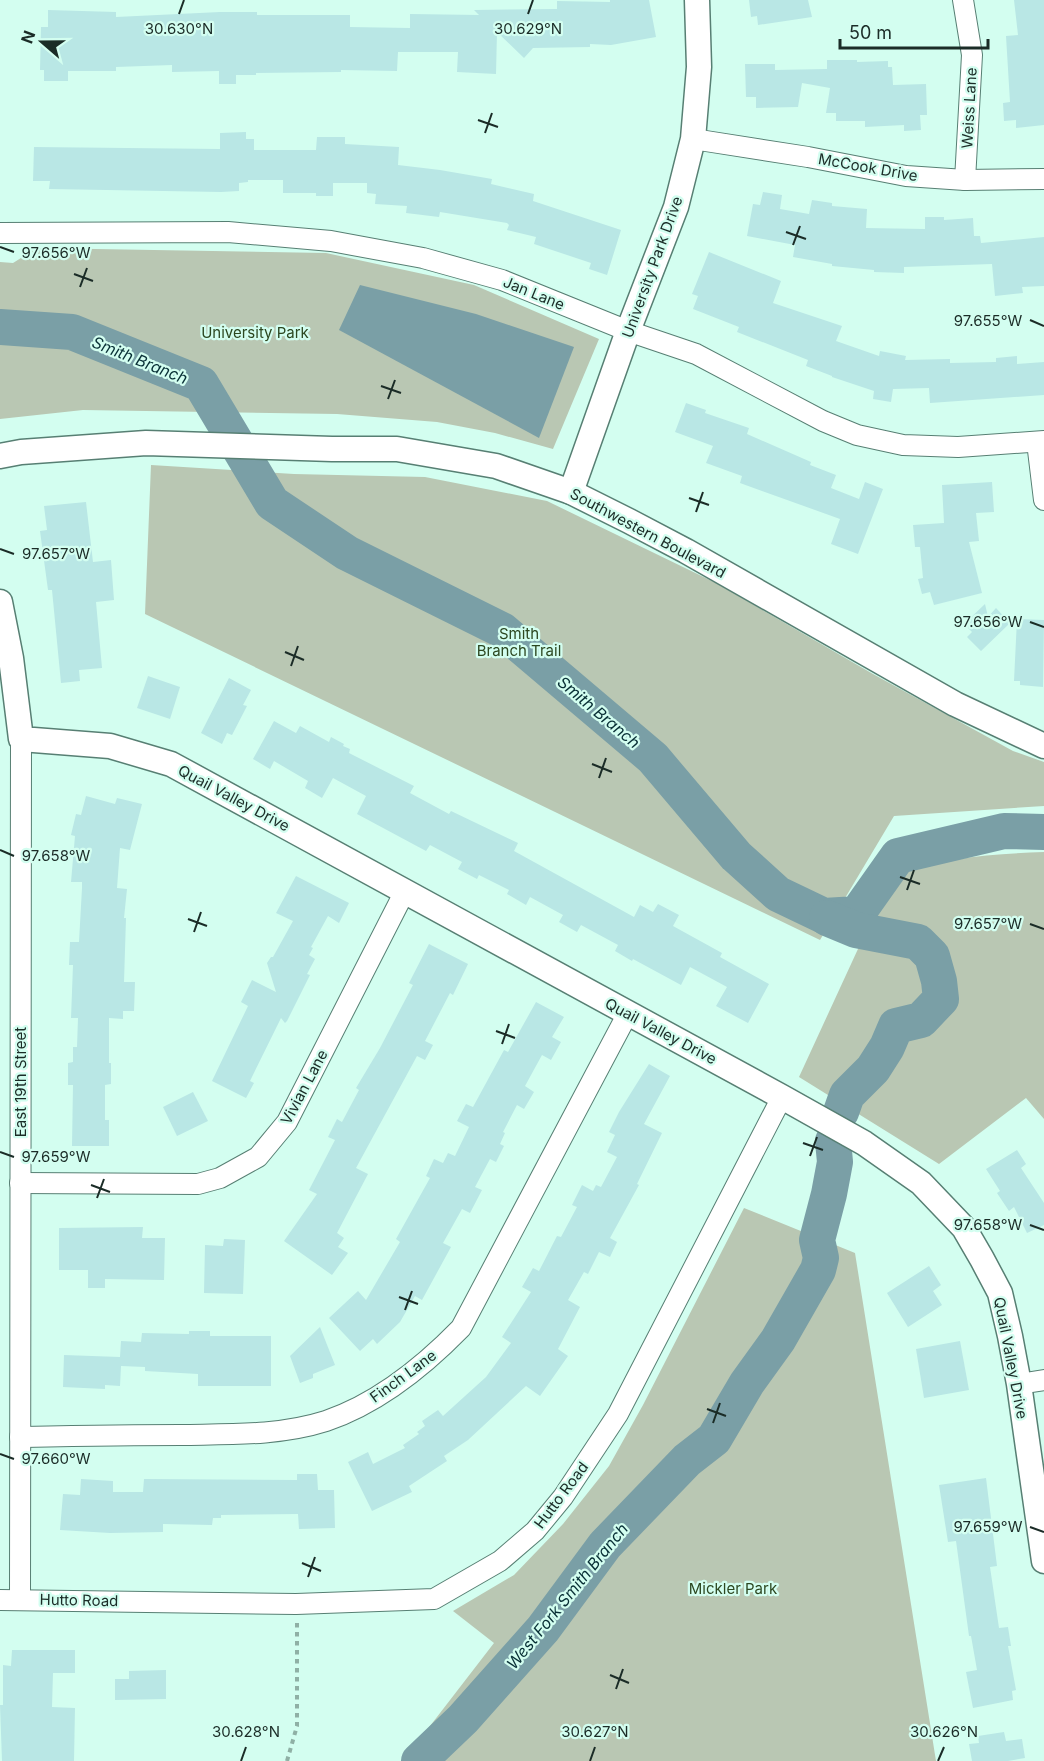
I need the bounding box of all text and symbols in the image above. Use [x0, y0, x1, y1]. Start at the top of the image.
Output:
north arrow [12, 12, 72, 72]
scale bar [840, 12, 988, 50]
text: 30.630°N [145, 19, 213, 38]
text: 30.629°N [494, 19, 562, 38]
text: 50 m [849, 22, 892, 43]
text: N [16, 28, 39, 46]
street label: Weiss Lane [957, 67, 981, 149]
street label: McCook Drive [817, 149, 919, 185]
street label: University Park Drive [618, 194, 686, 340]
text: 97.656°W [22, 243, 91, 262]
street label: Jan Lane [501, 272, 567, 314]
text: 97.655°W [954, 311, 1023, 330]
park label: University Park [201, 323, 310, 342]
water label: Smith Branch [89, 332, 191, 388]
street label: Southwestern Boulevard [567, 484, 729, 582]
text: 97.657°W [22, 544, 90, 563]
text: 97.656°W [954, 612, 1023, 631]
park label: Smith Branch Trail [477, 624, 561, 660]
water label: Smith Branch [554, 672, 644, 752]
street label: Quail Valley Drive [175, 761, 293, 835]
text: 97.658°W [22, 846, 91, 865]
text: 97.657°W [954, 914, 1022, 933]
street label: Quail Valley Drive [602, 994, 720, 1068]
street label: East 19th Street [11, 1027, 30, 1137]
street label: Vivian Lane [276, 1046, 332, 1128]
text: 97.659°W [22, 1147, 91, 1166]
text: 97.658°W [954, 1215, 1023, 1234]
street label: Quail Valley Drive [990, 1295, 1032, 1421]
street label: Finch Lane [366, 1346, 440, 1406]
text: 97.660°W [21, 1449, 91, 1468]
street label: Hutto Road [530, 1458, 592, 1532]
text: 97.659°W [954, 1517, 1023, 1536]
water label: West Fork Smith Branch [502, 1519, 632, 1673]
park label: Mickler Park [689, 1579, 778, 1598]
street label: Hutto Road [39, 1590, 119, 1610]
text: 30.628°N [212, 1722, 280, 1741]
text: 30.627°N [561, 1722, 629, 1741]
text: 30.626°N [910, 1722, 978, 1741]

